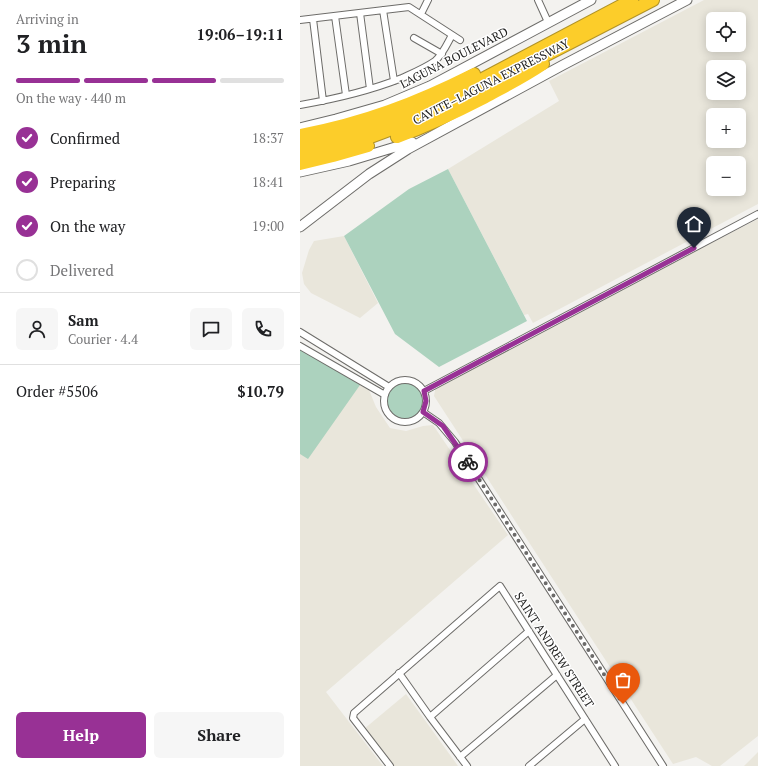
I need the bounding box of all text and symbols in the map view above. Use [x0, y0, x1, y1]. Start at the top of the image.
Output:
text: Arriving in [16, 10, 79, 28]
map controls [706, 12, 746, 196]
button: locate [706, 12, 746, 52]
text: 19:06–19:11 [197, 24, 284, 44]
street label: LAGUNA BOULEVARD [397, 24, 510, 91]
text: 3 min [16, 26, 87, 60]
street label: CAVITE–LAGUNA EXPRESSWAY [410, 35, 572, 128]
button: layers [706, 60, 746, 100]
text: On the way · 440 m [16, 89, 126, 107]
button: + [706, 108, 746, 148]
icon: check [16, 127, 38, 149]
text: Confirmed [50, 128, 120, 148]
text: 18:37 [252, 129, 284, 147]
button: − [706, 156, 746, 196]
icon: check [16, 171, 38, 193]
text: Preparing [50, 172, 115, 192]
text: 18:41 [252, 173, 284, 191]
pin [677, 207, 711, 248]
icon: home [683, 213, 705, 235]
icon: check [16, 215, 38, 237]
text: On the way [50, 216, 125, 236]
text: 19:00 [252, 217, 284, 235]
text: Delivered [50, 260, 114, 280]
button: person [16, 308, 58, 350]
button: chat [190, 308, 232, 350]
button: phone [242, 308, 284, 350]
text: Sam [68, 310, 99, 330]
text: Courier · 4.4 [68, 330, 138, 348]
text: Order #5506 [16, 381, 98, 401]
text: $10.79 [237, 381, 284, 401]
courier [448, 442, 488, 482]
icon: bike [457, 451, 479, 473]
street label: SAINT ANDREW STREET [511, 589, 598, 711]
pin [606, 663, 640, 704]
icon: bag [612, 669, 634, 691]
button: Help [16, 712, 146, 758]
button: Share [154, 712, 284, 758]

